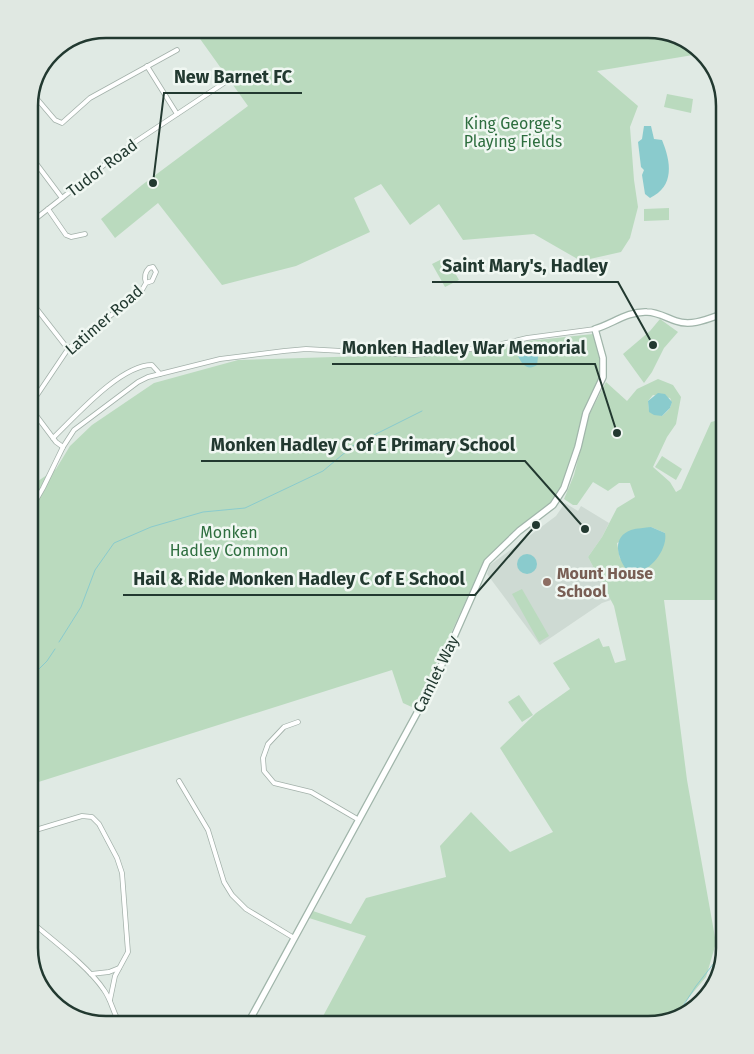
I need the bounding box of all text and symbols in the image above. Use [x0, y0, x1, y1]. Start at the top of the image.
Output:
callout: New Barnet FC [164, 60, 302, 93]
text: New Barnet FC [174, 66, 293, 88]
park label: King George's Playing Fields [464, 114, 562, 151]
street label: Tudor Road [63, 135, 141, 201]
callout: Saint Mary's, Hadley [432, 249, 618, 282]
text: Saint Mary's, Hadley [442, 255, 609, 277]
street label: Latimer Road [61, 281, 147, 359]
callout: Monken Hadley War Memorial [332, 331, 595, 364]
text: Monken Hadley War Memorial [342, 337, 587, 359]
callout: Monken Hadley C of E Primary School [201, 428, 525, 461]
text: Monken Hadley C of E Primary School [211, 434, 516, 456]
park label: Monken Hadley Common [170, 523, 288, 560]
callout: Hail & Ride Monken Hadley C of E School [123, 562, 475, 595]
place label: Mount House School [557, 564, 653, 601]
text: Hail & Ride Monken Hadley C of E School [133, 568, 465, 590]
marker: Mount House School [541, 576, 553, 588]
street label: Camlet Way [409, 632, 463, 716]

